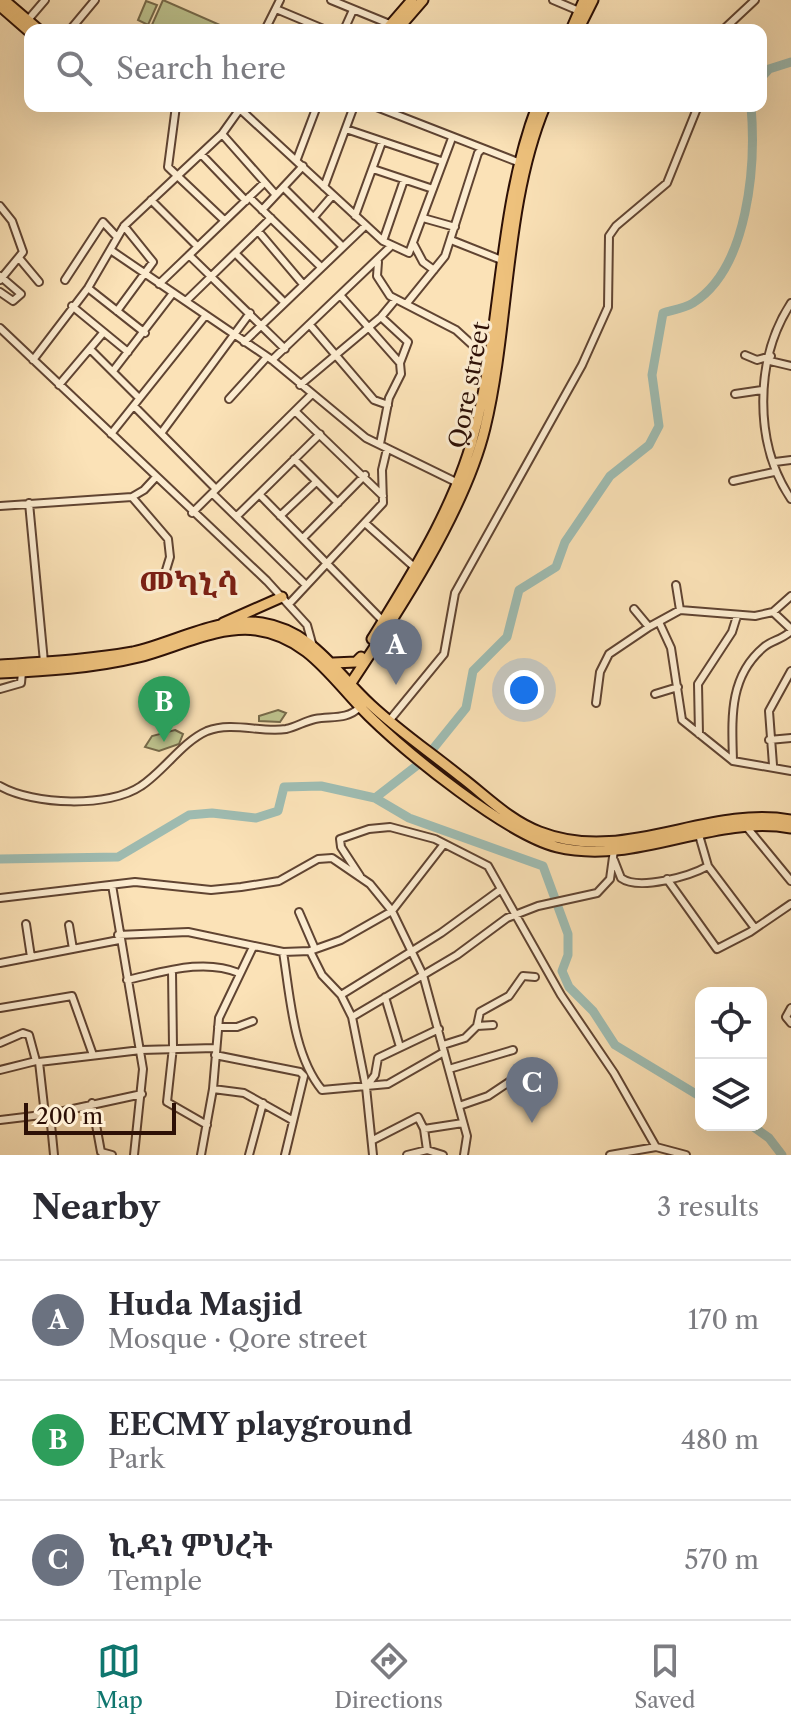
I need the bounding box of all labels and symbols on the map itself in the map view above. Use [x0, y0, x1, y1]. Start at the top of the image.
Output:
street label: Qore street [443, 319, 496, 451]
district label: መካኒሳ [140, 564, 238, 603]
pin: A [370, 619, 422, 685]
your location [504, 670, 544, 710]
pin: B [138, 676, 190, 742]
pin: C [506, 1057, 558, 1123]
scale bar [24, 1099, 176, 1135]

